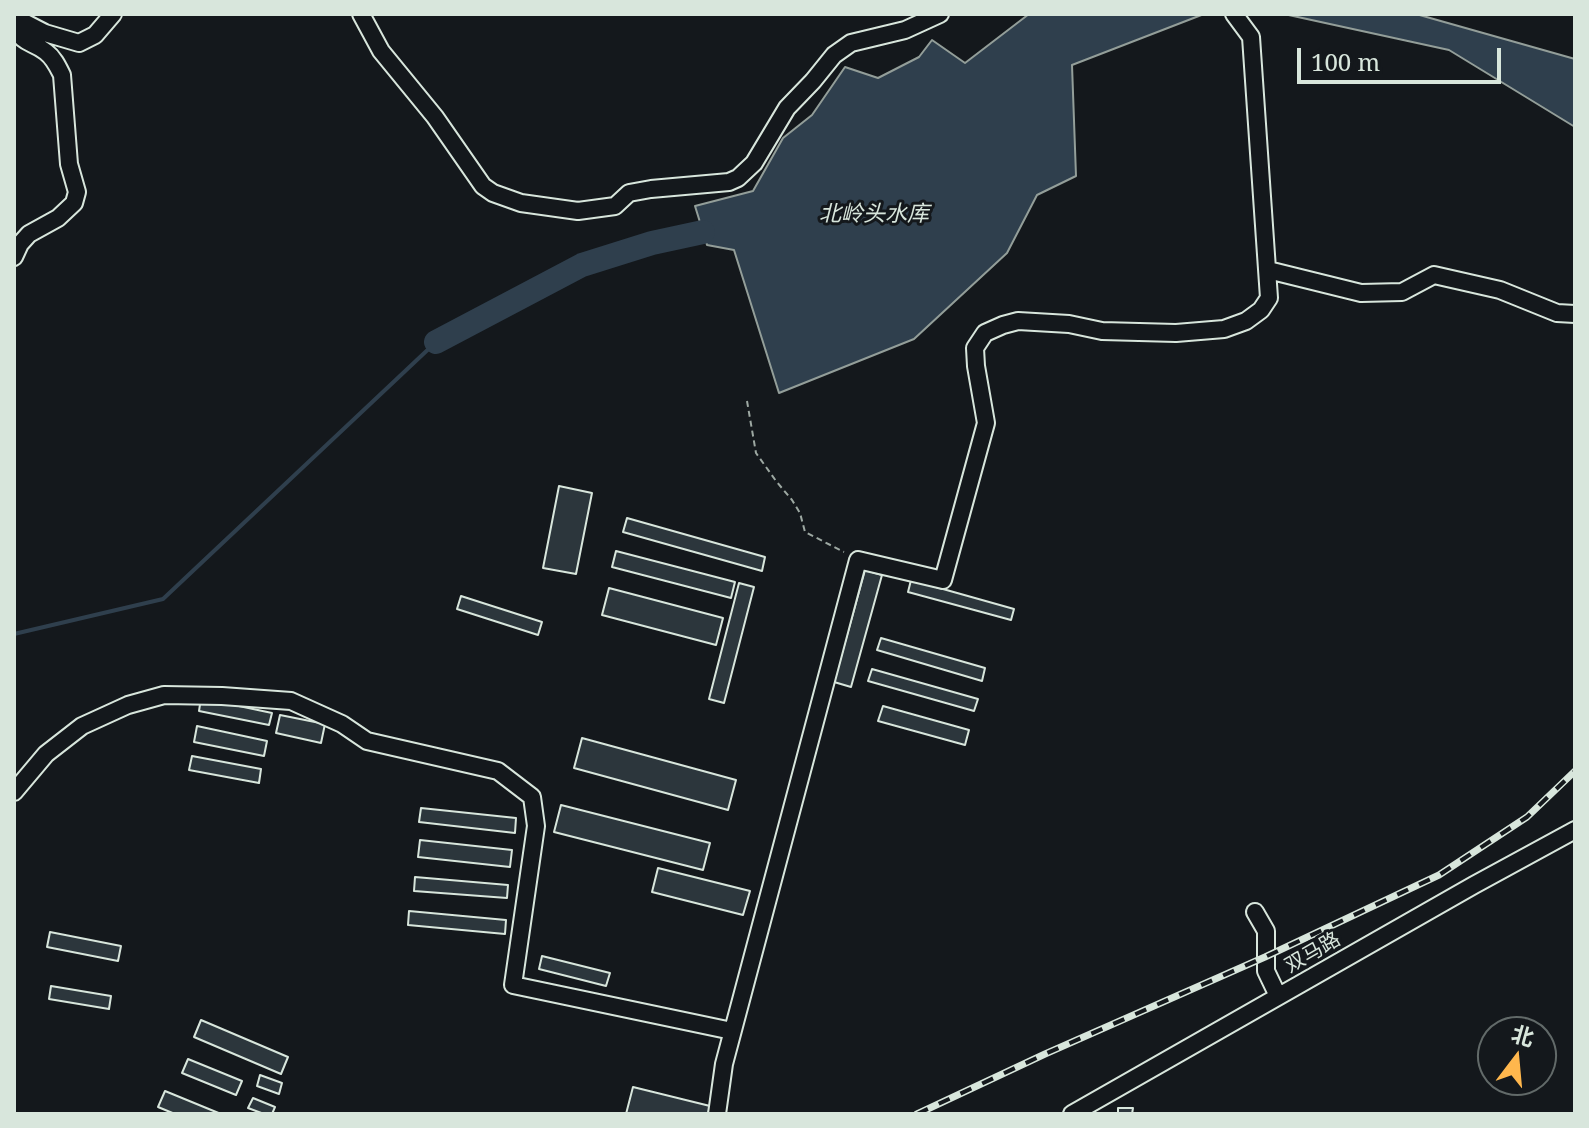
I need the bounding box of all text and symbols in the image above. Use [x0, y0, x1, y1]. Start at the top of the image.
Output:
scale bar [1301, 32, 1505, 82]
text: 100 m [1311, 45, 1380, 78]
water label: 北岭头水库 [819, 202, 929, 228]
street label: 双马路 [1281, 928, 1345, 978]
north arrow [1477, 1016, 1557, 1096]
text: 北 [1508, 1017, 1538, 1052]

